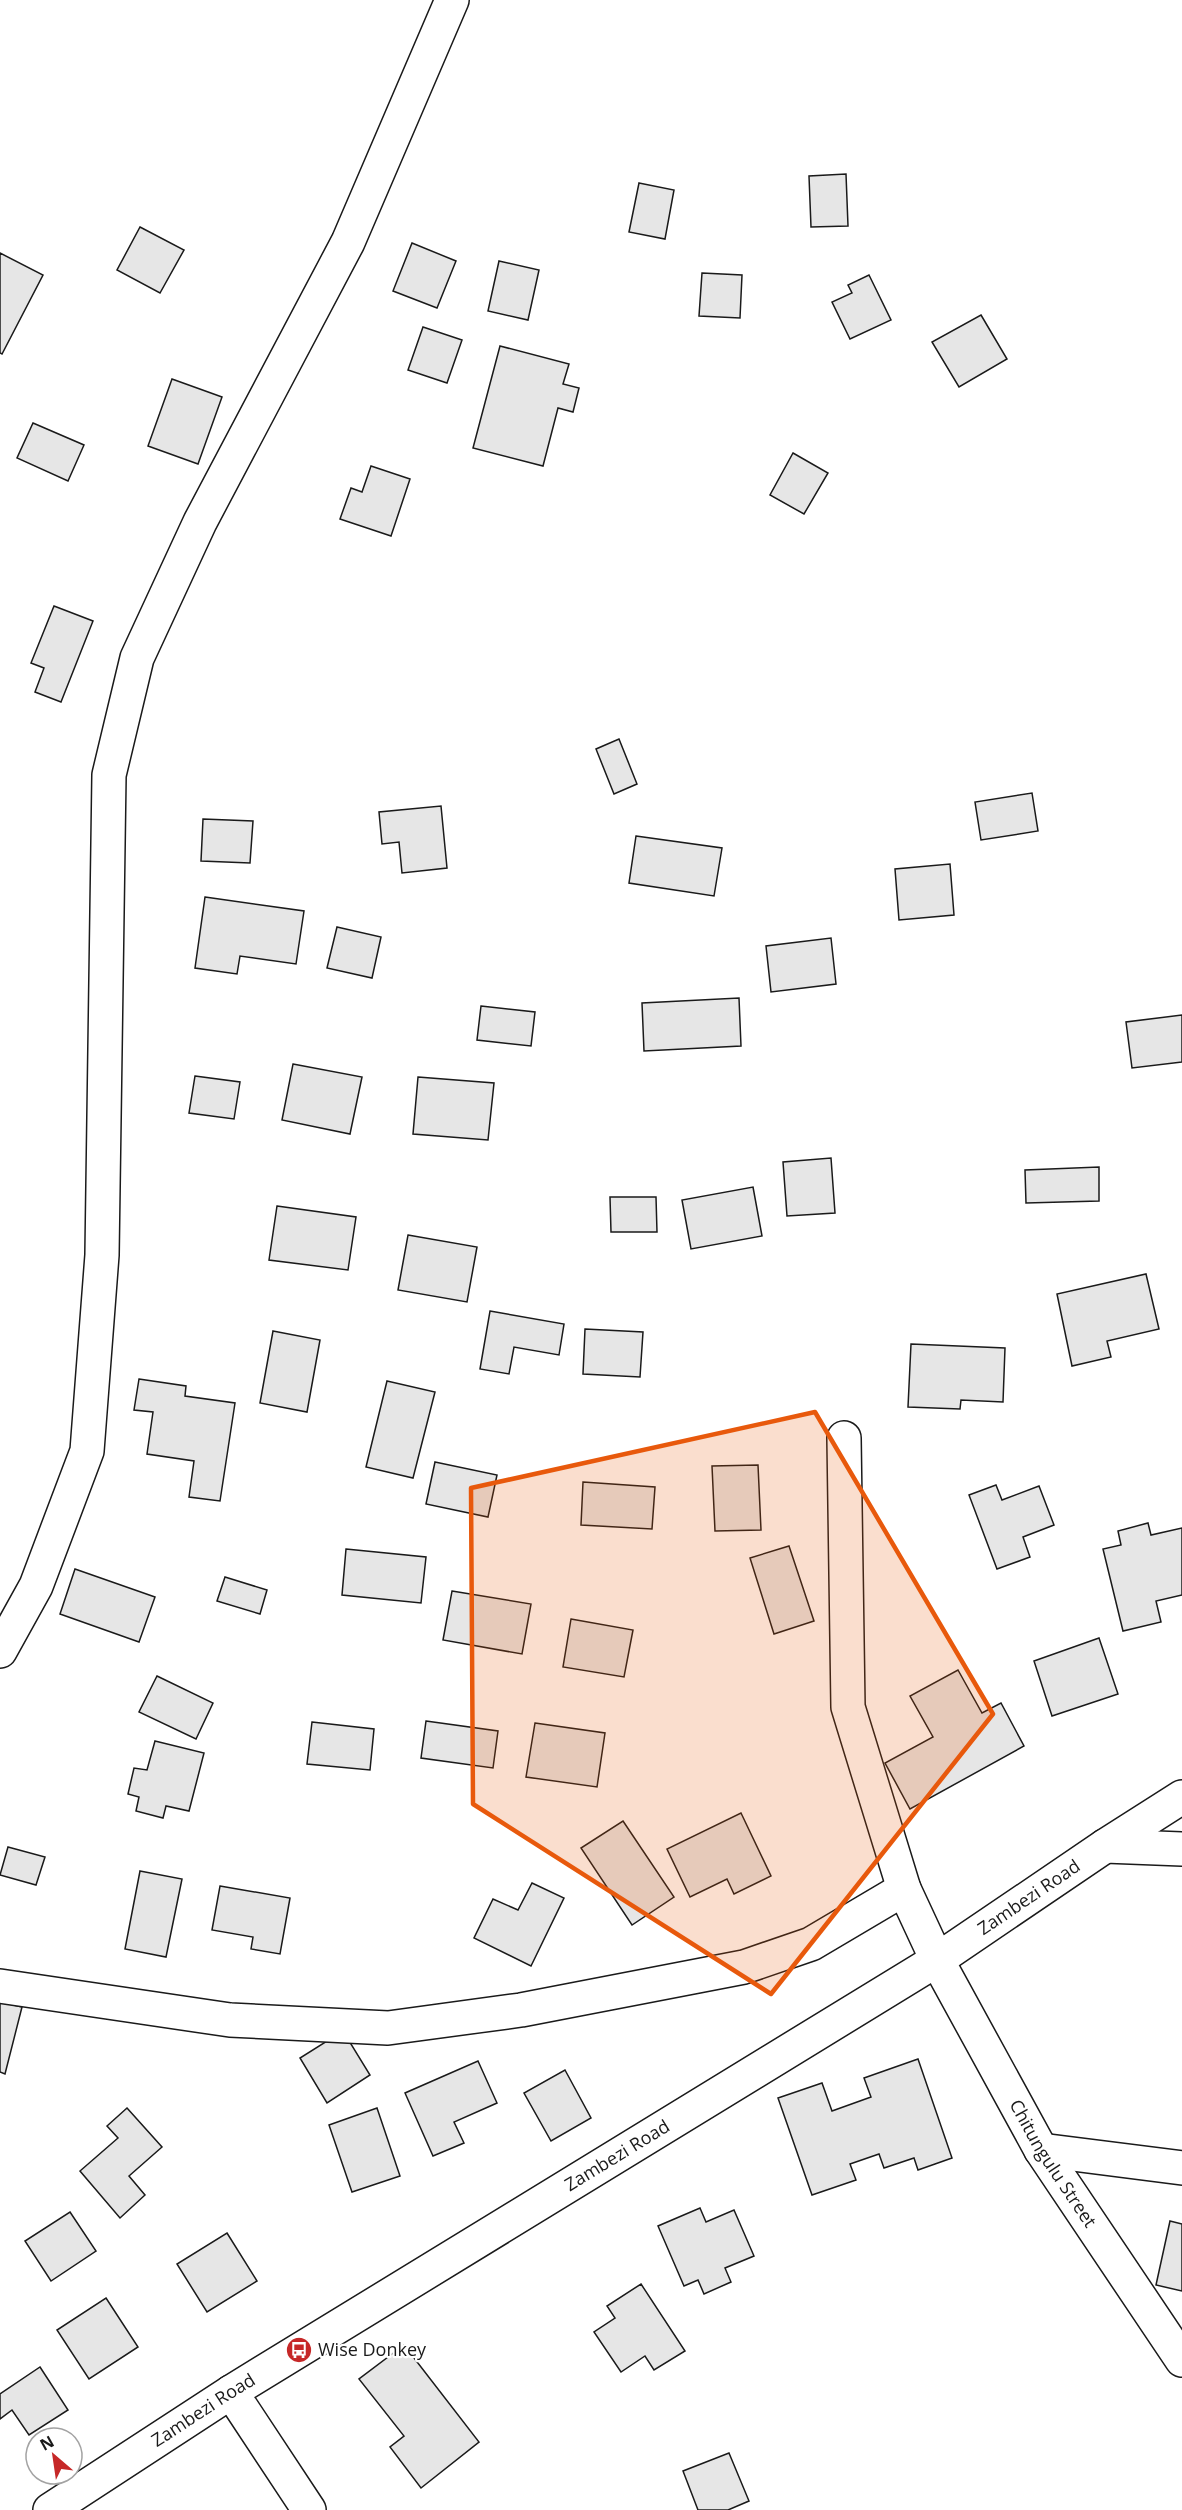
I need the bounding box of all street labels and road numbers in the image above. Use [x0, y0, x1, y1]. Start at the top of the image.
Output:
street label: Zambezi Road [973, 1853, 1084, 1940]
street label: Chitungulu Street [1005, 2095, 1103, 2232]
street label: Zambezi Road [560, 2114, 674, 2196]
street label: Zambezi Road [146, 2367, 259, 2452]

